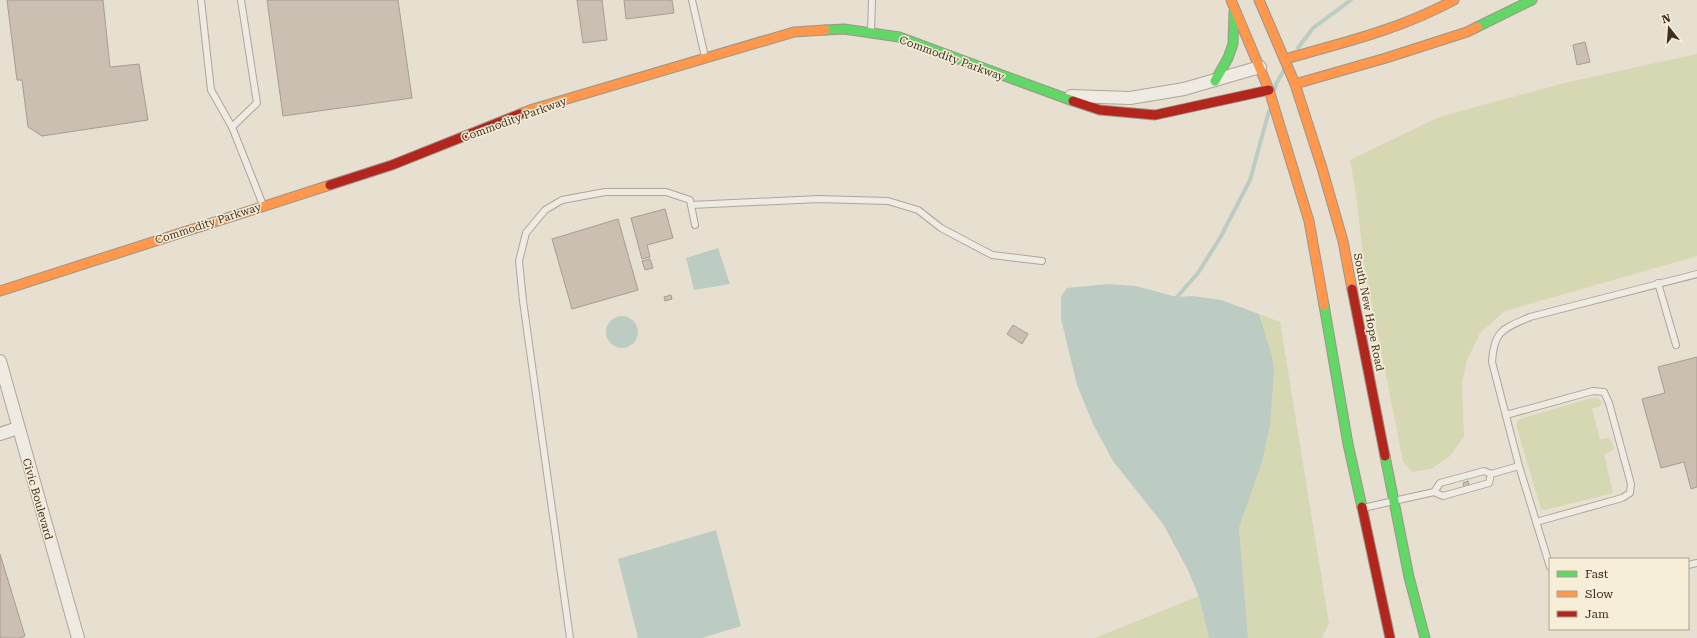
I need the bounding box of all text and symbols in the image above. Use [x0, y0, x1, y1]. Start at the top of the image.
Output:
north arrow [1649, 8, 1689, 48]
text: N [1660, 11, 1673, 26]
street label: Commodity Parkway [898, 33, 1007, 84]
street label: Commodity Parkway [460, 94, 569, 145]
street label: Commodity Parkway [153, 200, 263, 247]
street label: South New Hope Road [1351, 252, 1386, 372]
street label: Civic Boulevard [20, 457, 55, 541]
legend [1549, 558, 1689, 630]
text: Fast [1585, 567, 1609, 581]
text: Slow [1585, 587, 1613, 601]
text: Jam [1585, 607, 1609, 621]

